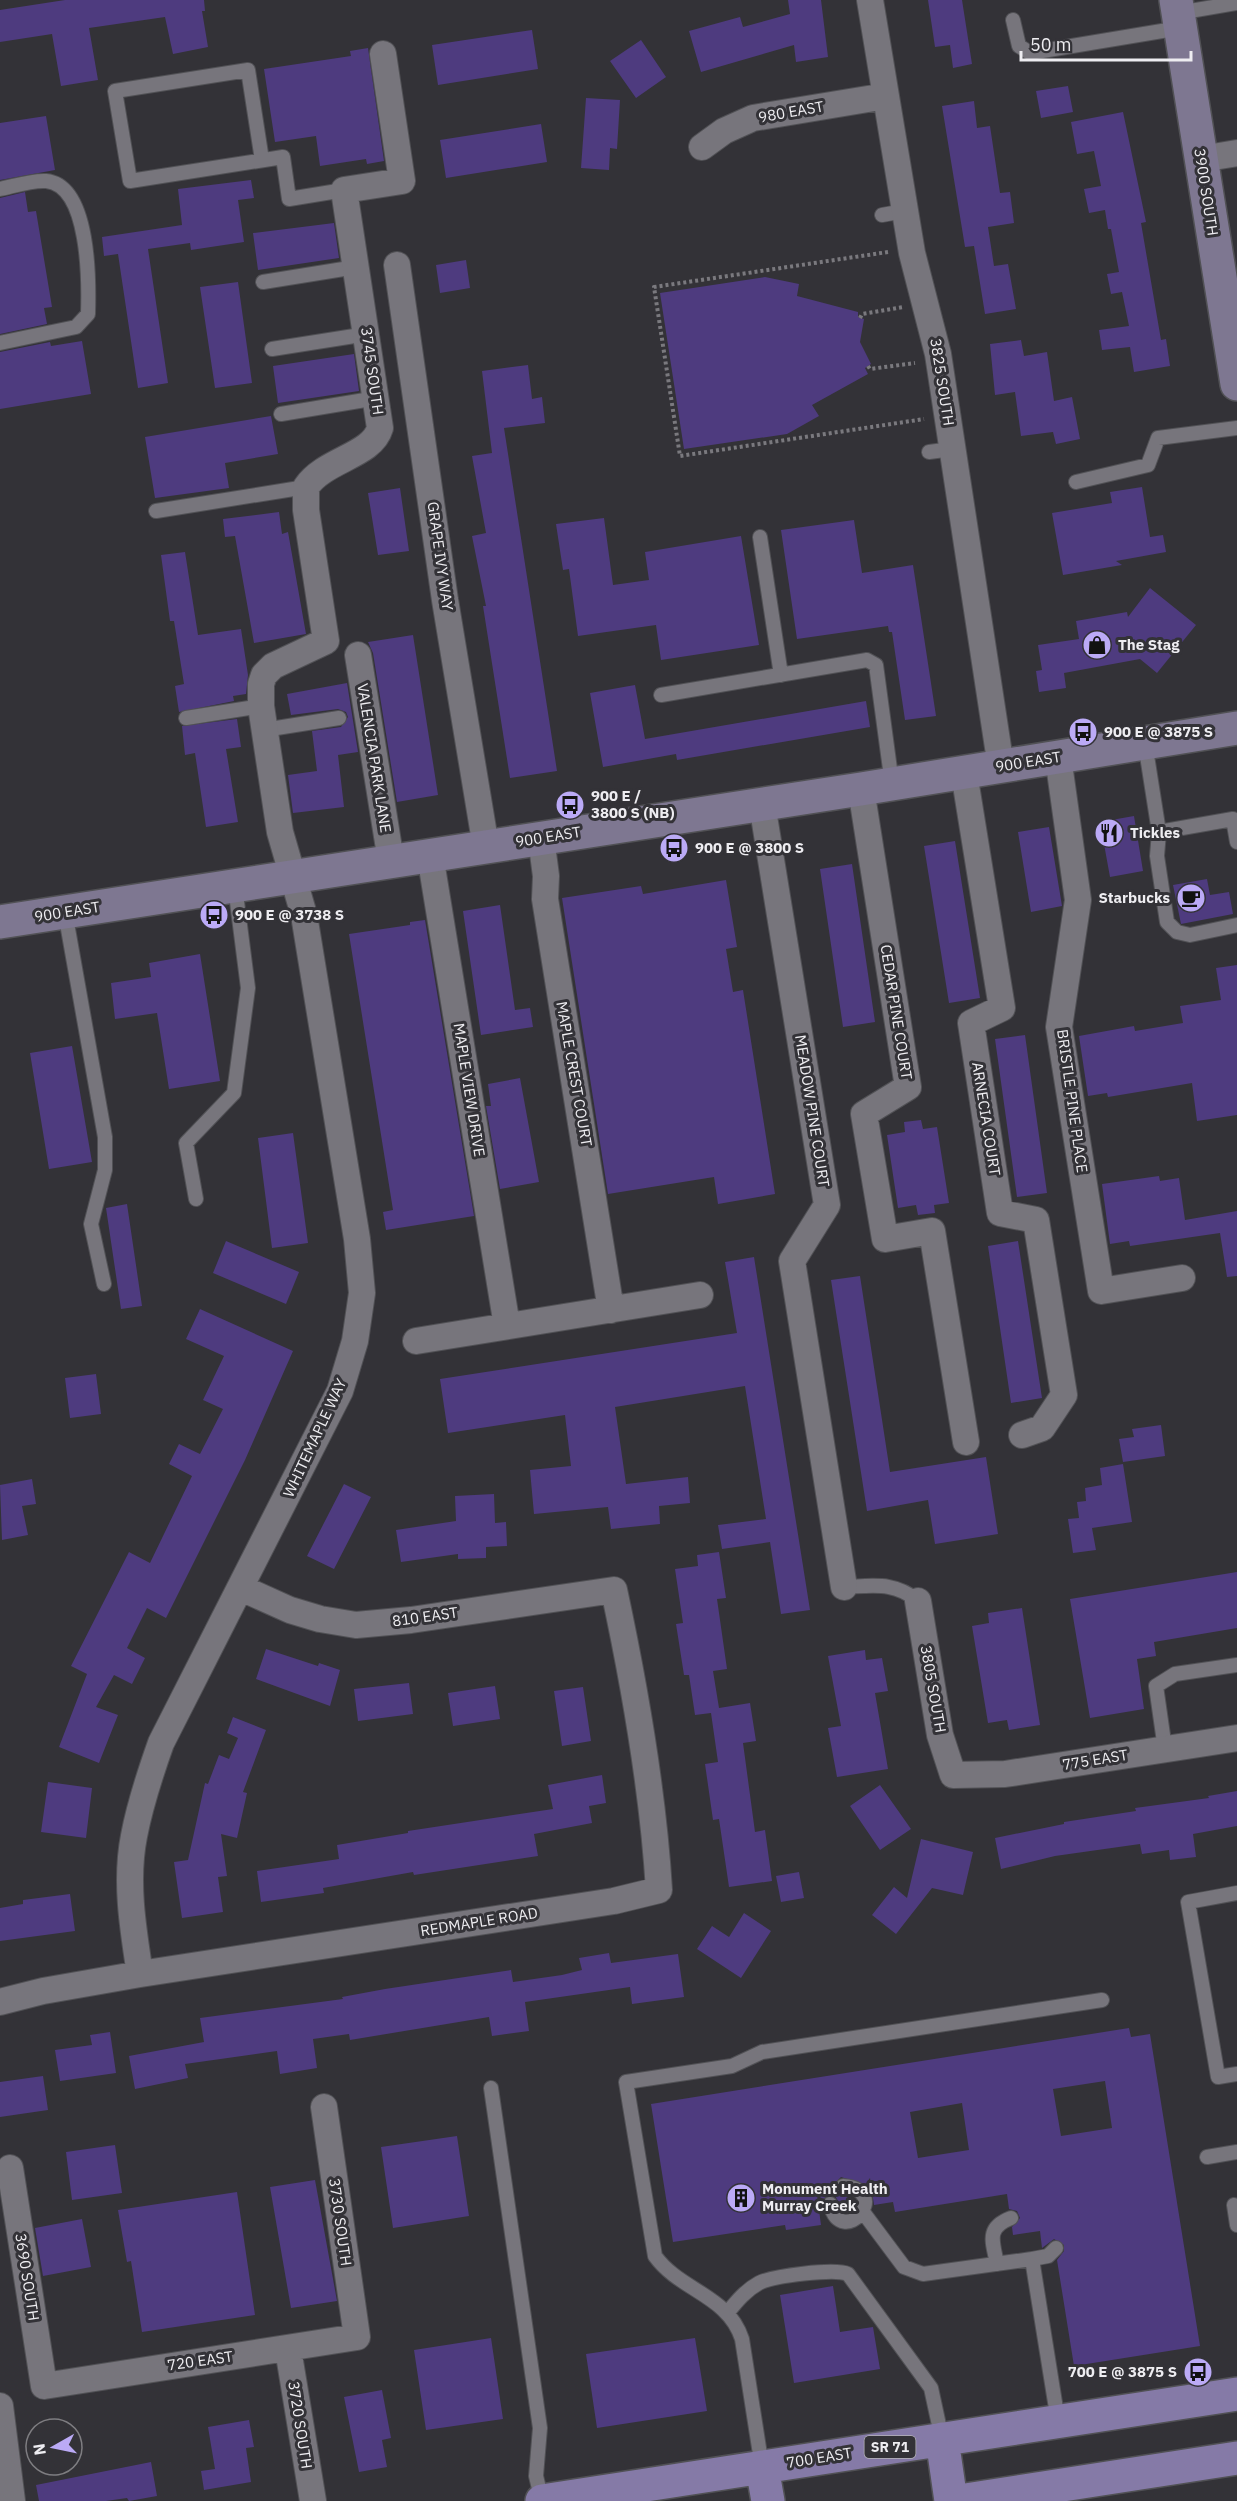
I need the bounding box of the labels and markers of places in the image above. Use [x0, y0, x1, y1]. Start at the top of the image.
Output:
shop icon: The Stag [1081, 629, 1113, 661]
place label: The Stag [1118, 635, 1180, 654]
bus stop icon: 900 E @ 3875 S [1067, 716, 1099, 748]
place label: 900 E @ 3875 S [1104, 722, 1213, 741]
place label: 900 E / 3800 S (NB) [591, 786, 674, 822]
bus stop icon: 900 E / 3800 S (NB) [554, 789, 586, 821]
restaurant icon: Tickles [1093, 817, 1125, 849]
place label: Tickles [1130, 823, 1180, 842]
bus stop icon: 900 E @ 3800 S [658, 832, 690, 864]
place label: 900 E @ 3800 S [695, 838, 804, 857]
cafe icon: Starbucks [1175, 882, 1207, 914]
place label: Starbucks [1098, 888, 1170, 907]
bus stop icon: 900 E @ 3738 S [198, 899, 230, 931]
place label: 900 E @ 3738 S [235, 905, 344, 924]
place label: Monument Health Murray Creek [762, 2179, 888, 2215]
building icon: Monument Health Murray Creek [725, 2182, 757, 2214]
bus stop icon: 700 E @ 3875 S [1182, 2356, 1214, 2388]
place label: 700 E @ 3875 S [1068, 2362, 1177, 2381]

